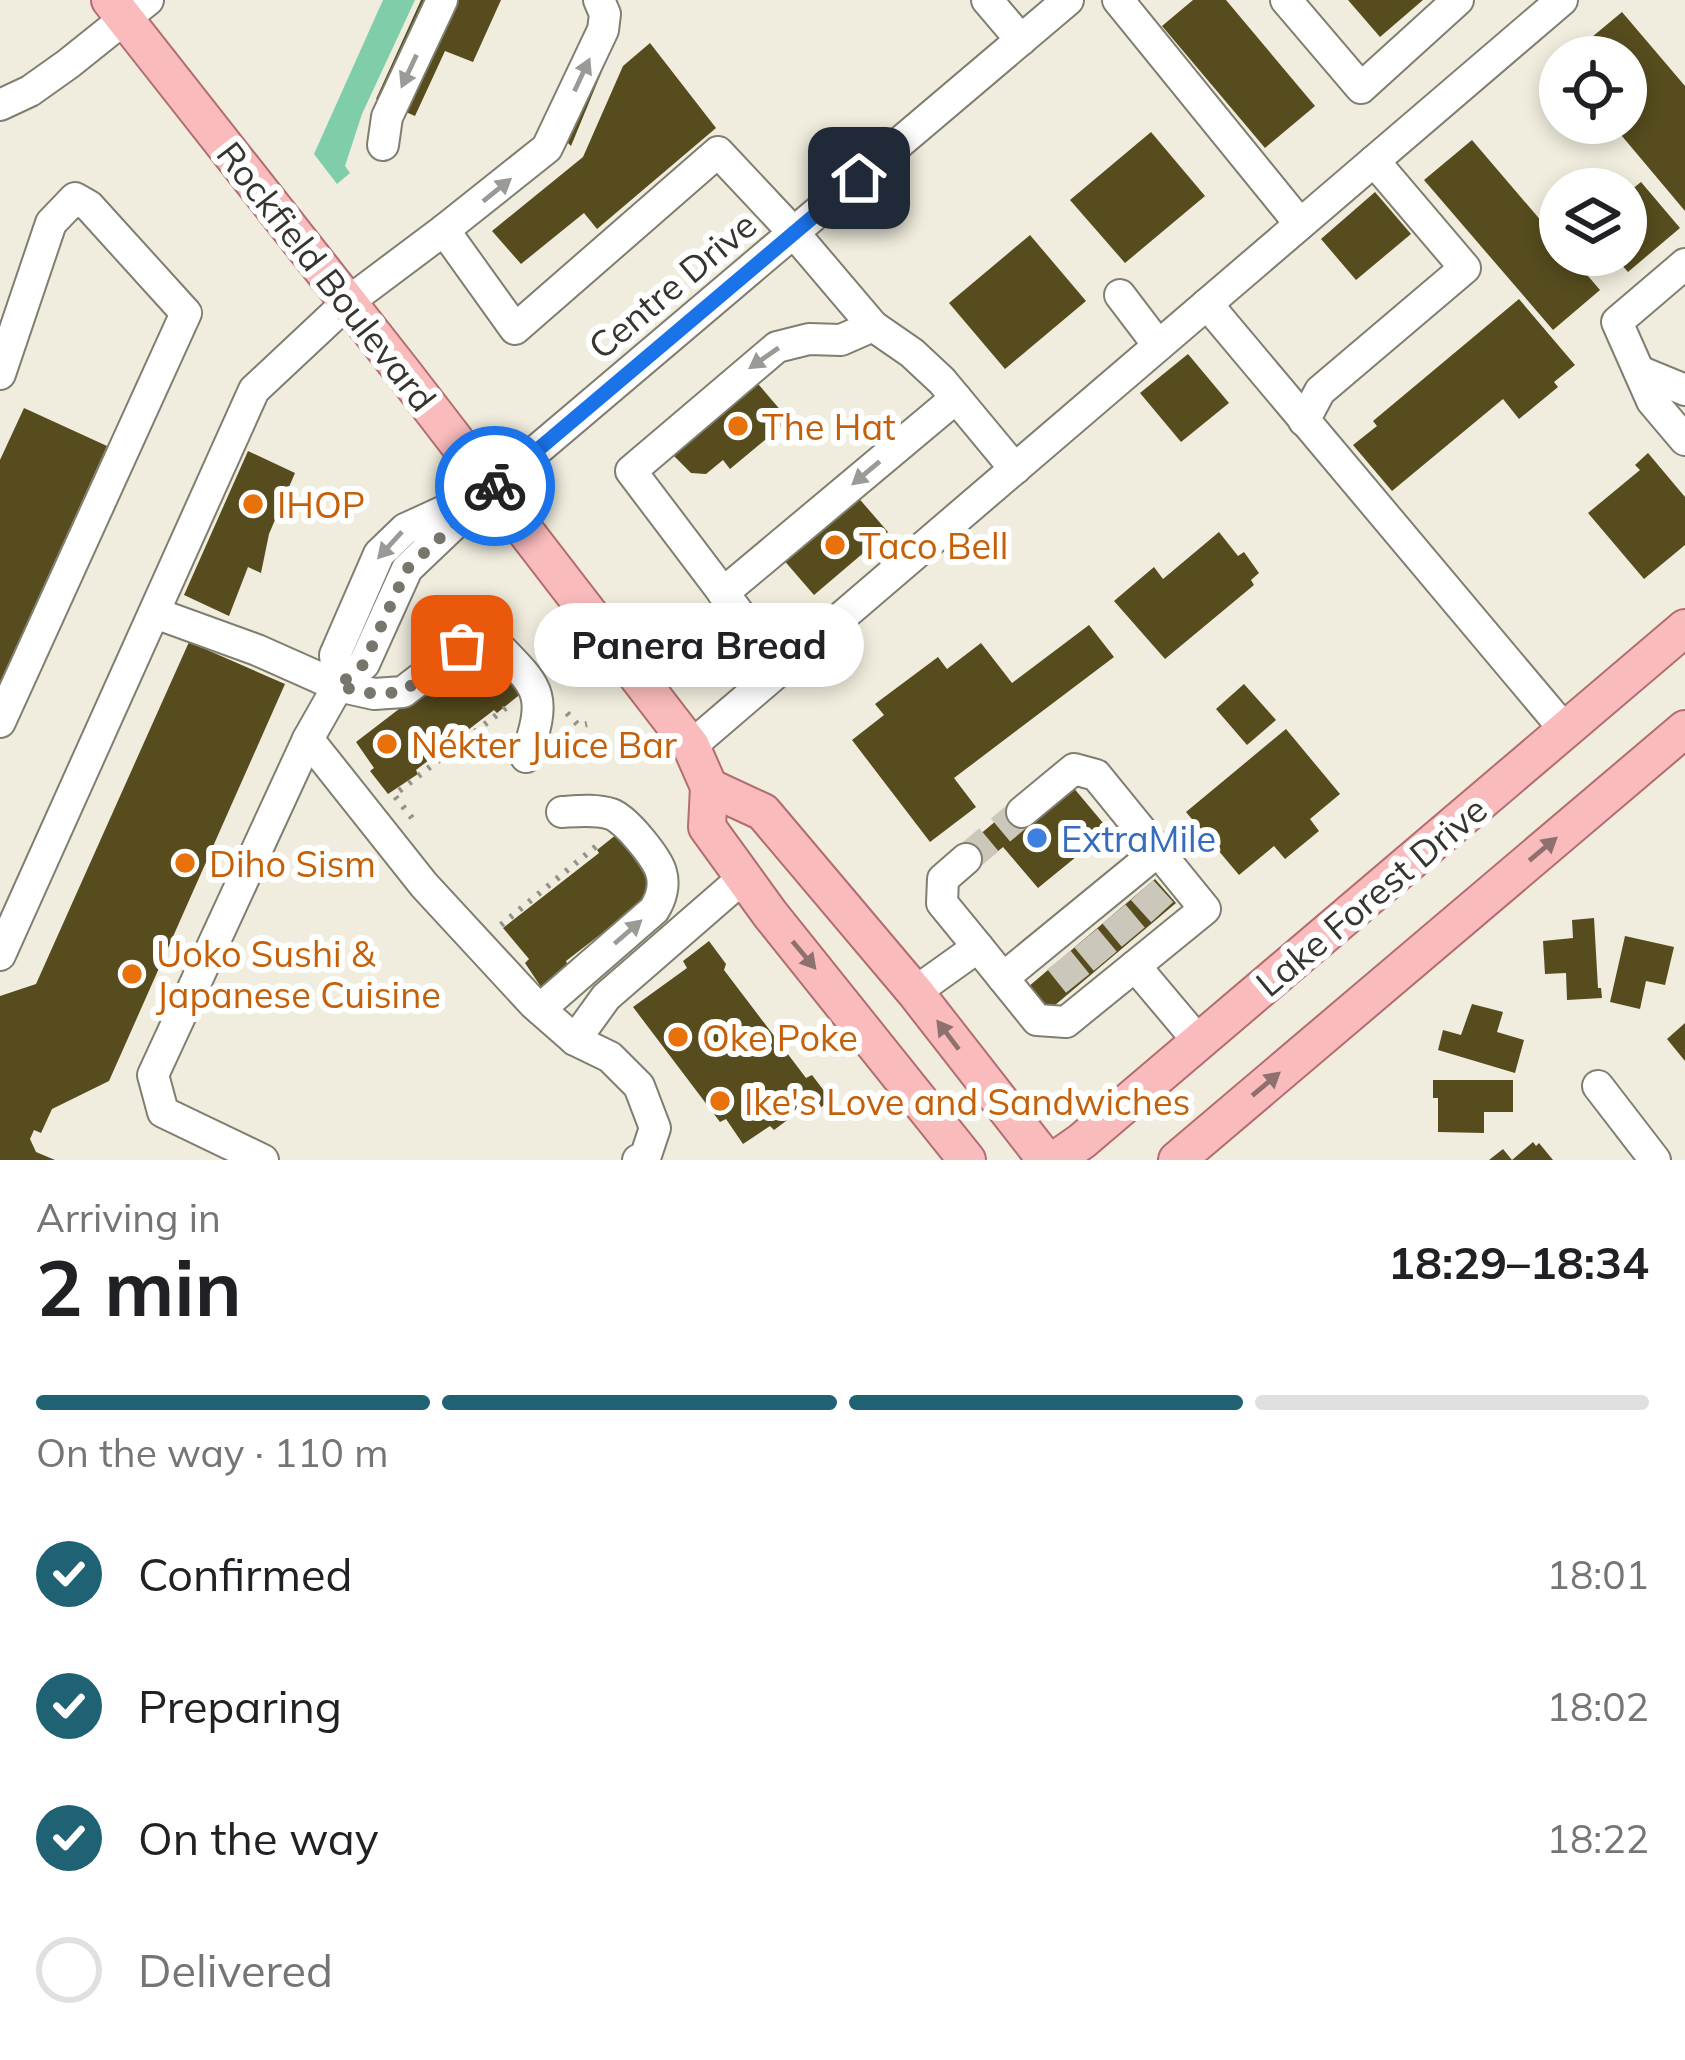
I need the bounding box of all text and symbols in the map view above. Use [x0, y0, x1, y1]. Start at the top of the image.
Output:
map controls [1539, 36, 1647, 276]
button: locate [1539, 36, 1647, 144]
one-way arrow [399, 54, 419, 89]
one-way arrow [572, 57, 592, 92]
pin [808, 127, 910, 229]
street label: Rockfield Boulevard [208, 132, 446, 420]
icon: home [826, 145, 892, 211]
button: layers [1539, 168, 1647, 276]
one-way arrow [481, 178, 512, 203]
street label: Centre Drive [579, 202, 765, 368]
one-way arrow [748, 346, 780, 369]
place label: The Hat [762, 404, 896, 449]
marker: The Hat [725, 413, 751, 439]
courier [435, 426, 555, 546]
icon: bike [462, 453, 528, 519]
one-way arrow [851, 459, 881, 485]
place label: IHOP [277, 482, 365, 527]
marker: IHOP [240, 491, 266, 517]
place label: Taco Bell [859, 523, 1008, 568]
one-way arrow [377, 530, 404, 559]
marker: Taco Bell [822, 532, 848, 558]
pin [411, 595, 513, 697]
callout: Panera Bread [534, 604, 864, 688]
icon: bag [429, 613, 495, 679]
text: Panera Bread [571, 620, 827, 669]
place label: Nékter Juice Bar [411, 722, 677, 767]
marker: Nékter Juice Bar [374, 731, 400, 757]
street label: Lake Forest Drive [1246, 786, 1496, 1006]
place label: ExtraMile [1061, 816, 1216, 861]
marker: ExtraMile [1024, 825, 1050, 851]
one-way arrow [1528, 837, 1558, 863]
place label: Diho Sism [209, 841, 376, 886]
marker: Diho Sism [172, 850, 198, 876]
one-way arrow [613, 920, 643, 946]
place label: Uoko Sushi & Japanese Cuisine [156, 931, 441, 1017]
one-way arrow [790, 939, 816, 970]
marker: Uoko Sushi & Japanese Cuisine [119, 961, 145, 987]
place label: Oke Poke [702, 1015, 858, 1060]
one-way arrow [936, 1019, 960, 1050]
marker: Oke Poke [665, 1024, 691, 1050]
one-way arrow [1251, 1072, 1281, 1098]
place label: Ike's Love and Sandwiches [744, 1079, 1190, 1124]
marker: Ike's Love and Sandwiches [707, 1088, 733, 1114]
text: Arriving in [36, 1193, 221, 1242]
text: 18:29–18:34 [1388, 1234, 1649, 1290]
text: 2 min [36, 1238, 242, 1336]
text: On the way · 110 m [36, 1428, 388, 1477]
icon: check [36, 1541, 102, 1607]
text: Confirmed [138, 1546, 352, 1602]
text: 18:01 [1547, 1550, 1649, 1599]
icon: check [36, 1673, 102, 1739]
text: Preparing [138, 1678, 342, 1734]
text: 18:02 [1547, 1682, 1649, 1731]
icon: check [36, 1805, 102, 1871]
text: On the way [138, 1810, 379, 1866]
text: 18:22 [1547, 1814, 1649, 1863]
text: Delivered [138, 1942, 333, 1998]

